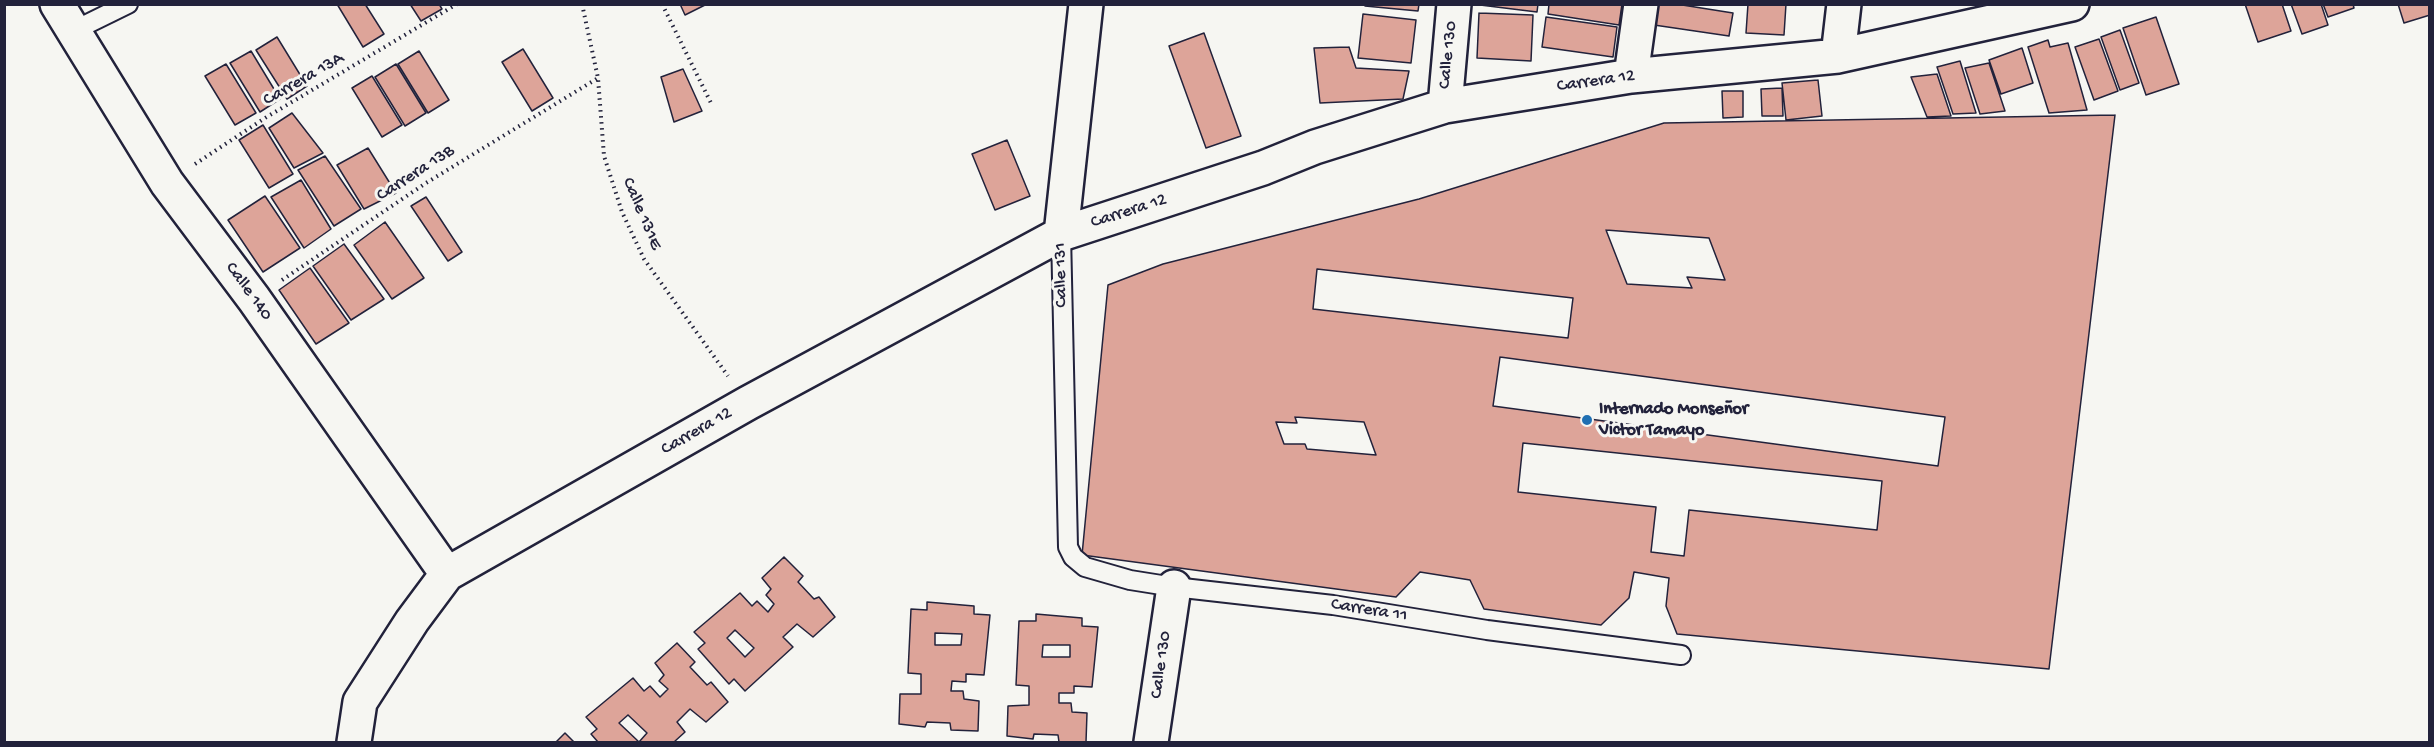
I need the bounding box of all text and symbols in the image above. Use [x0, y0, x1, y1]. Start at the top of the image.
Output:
street label: Calle 130 [1435, 20, 1463, 90]
street label: Carrera 13A [260, 48, 348, 112]
street label: Carrera 12 [1556, 66, 1636, 98]
street label: Carrera 13B [373, 141, 459, 207]
street label: Calle 131E [616, 175, 666, 253]
street label: Carrera 12 [1088, 190, 1170, 234]
street label: Calle 131 [1051, 242, 1073, 308]
street label: Calle 140 [220, 258, 276, 326]
place label: Internado Monseñor Victor Tamayo [1599, 399, 1748, 442]
street label: Carrera 12 [658, 403, 736, 461]
marker: Internado Monseñor Victor Tamayo [1580, 413, 1594, 427]
street label: Carrera 11 [1329, 594, 1409, 628]
street label: Calle 130 [1147, 630, 1177, 700]

